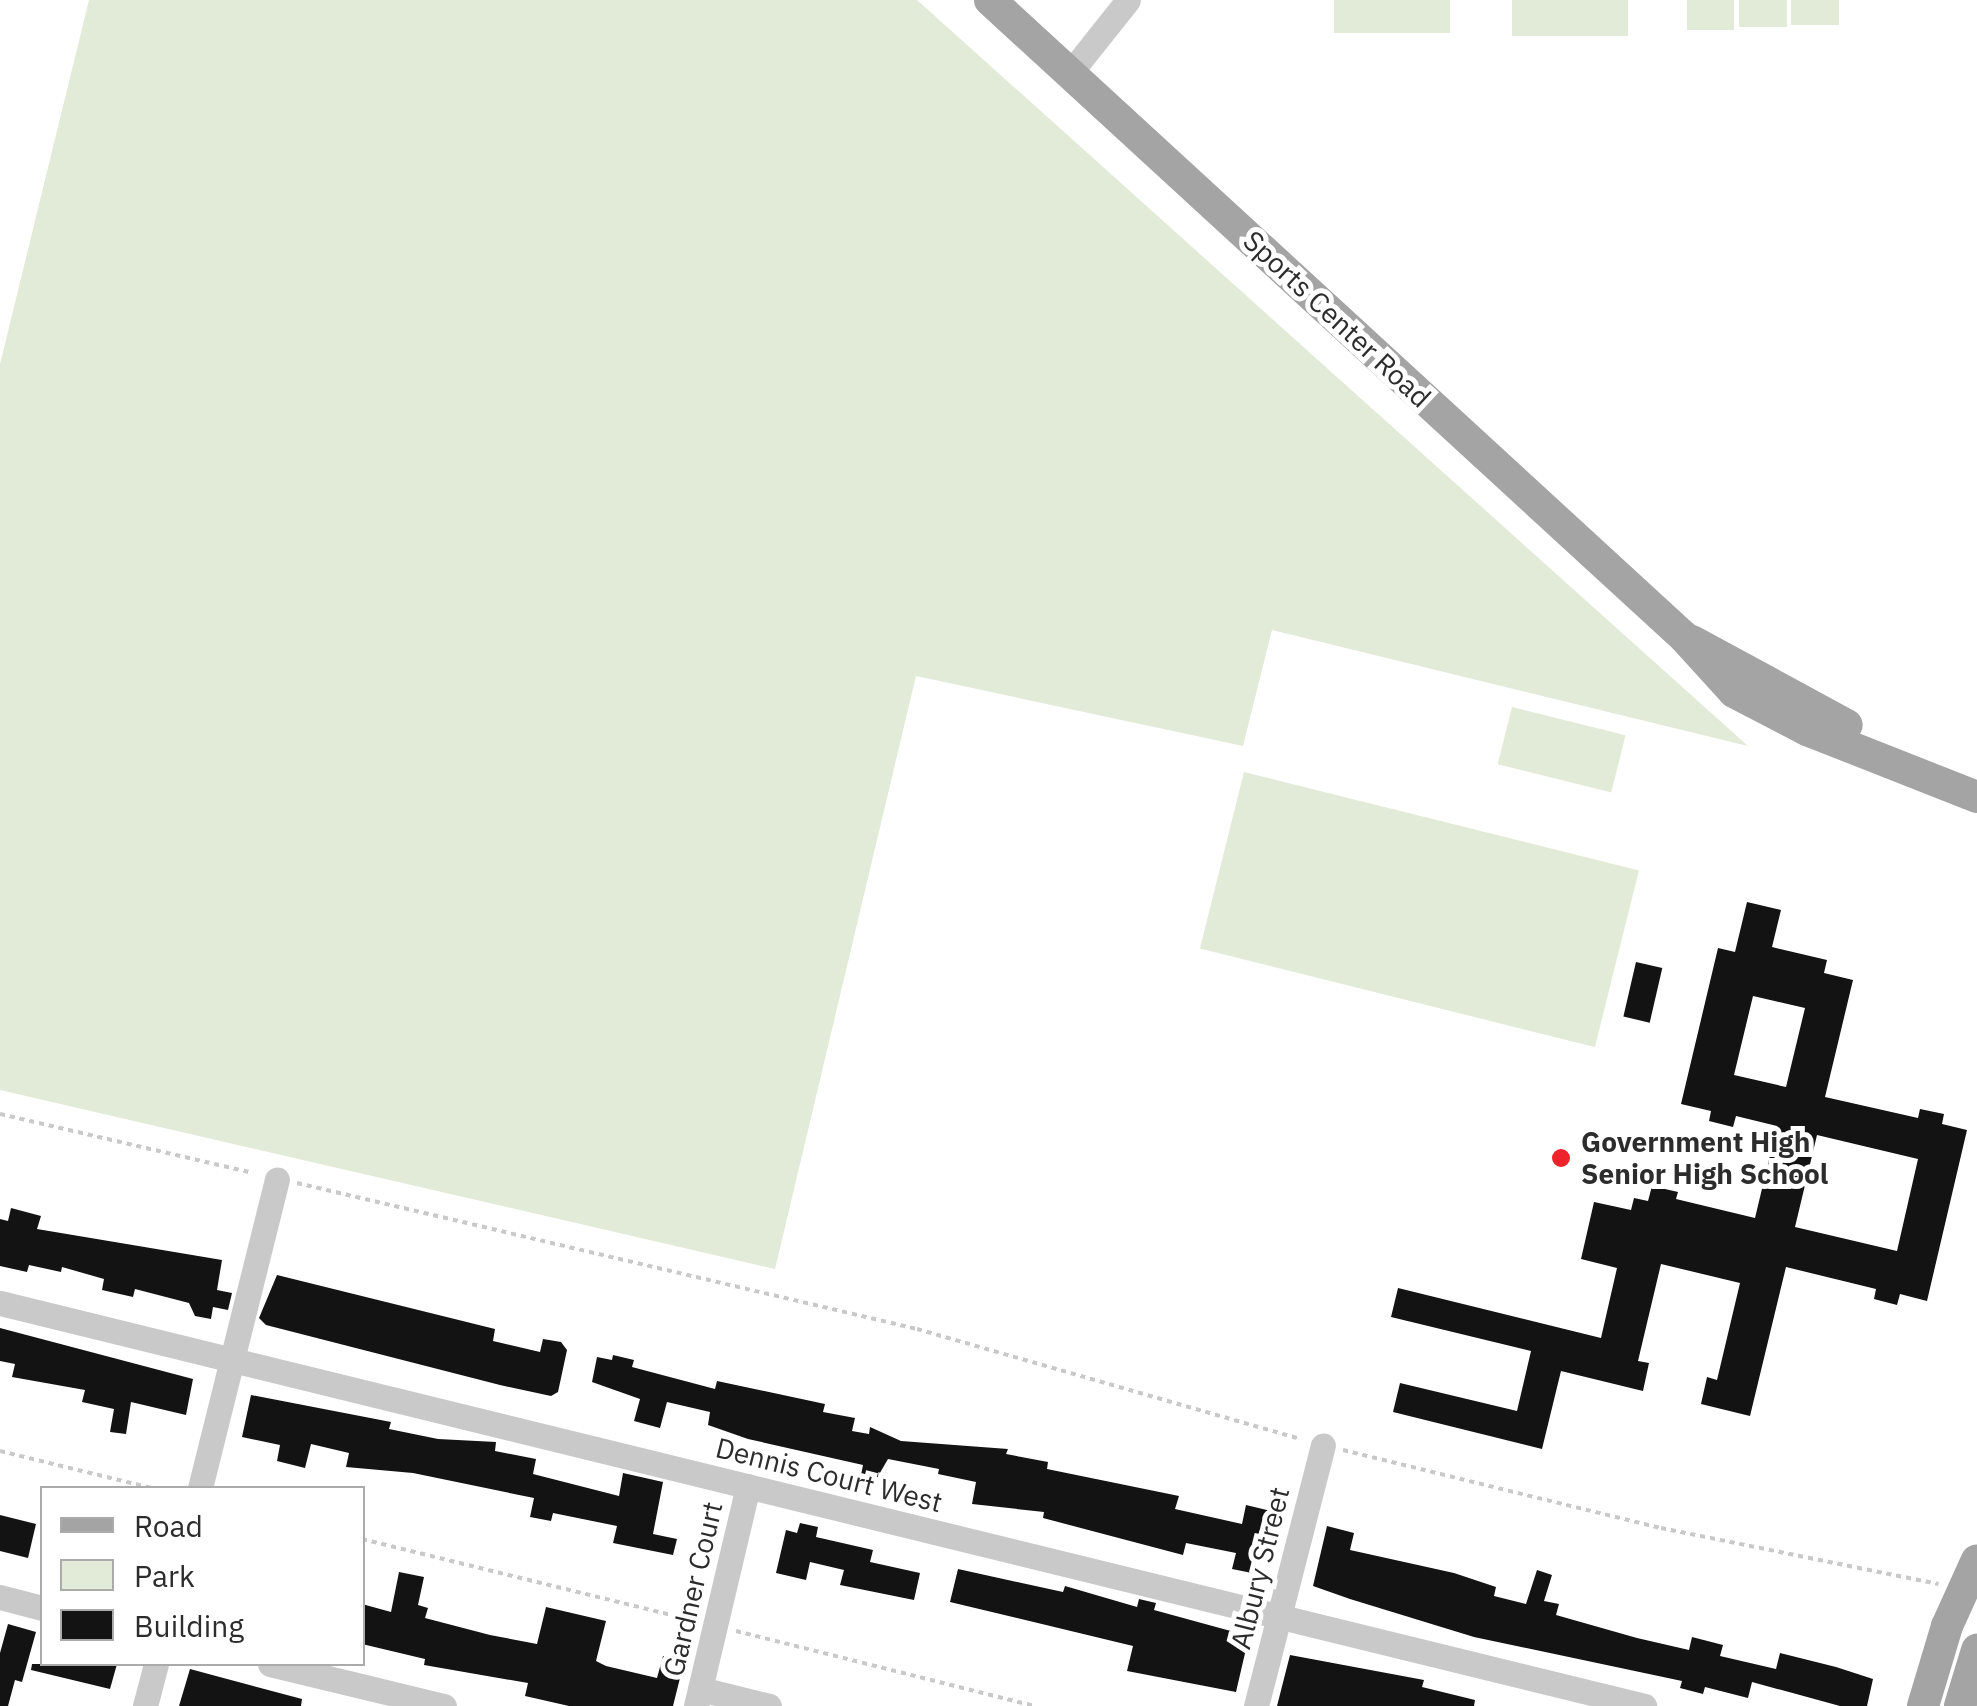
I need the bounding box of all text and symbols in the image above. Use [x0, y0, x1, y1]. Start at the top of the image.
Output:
street label: Sports Center Road [1236, 224, 1438, 414]
place label: Government High Senior High School [1581, 1125, 1828, 1191]
marker: Government High Senior High School [1550, 1147, 1572, 1169]
street label: Dennis Court West [712, 1431, 946, 1519]
street label: Albury Street [1224, 1484, 1296, 1652]
legend [40, 1486, 365, 1666]
street label: Gardner Court [657, 1498, 729, 1680]
text: Road [134, 1506, 203, 1545]
text: Park [134, 1556, 195, 1595]
text: Building [134, 1606, 244, 1645]

